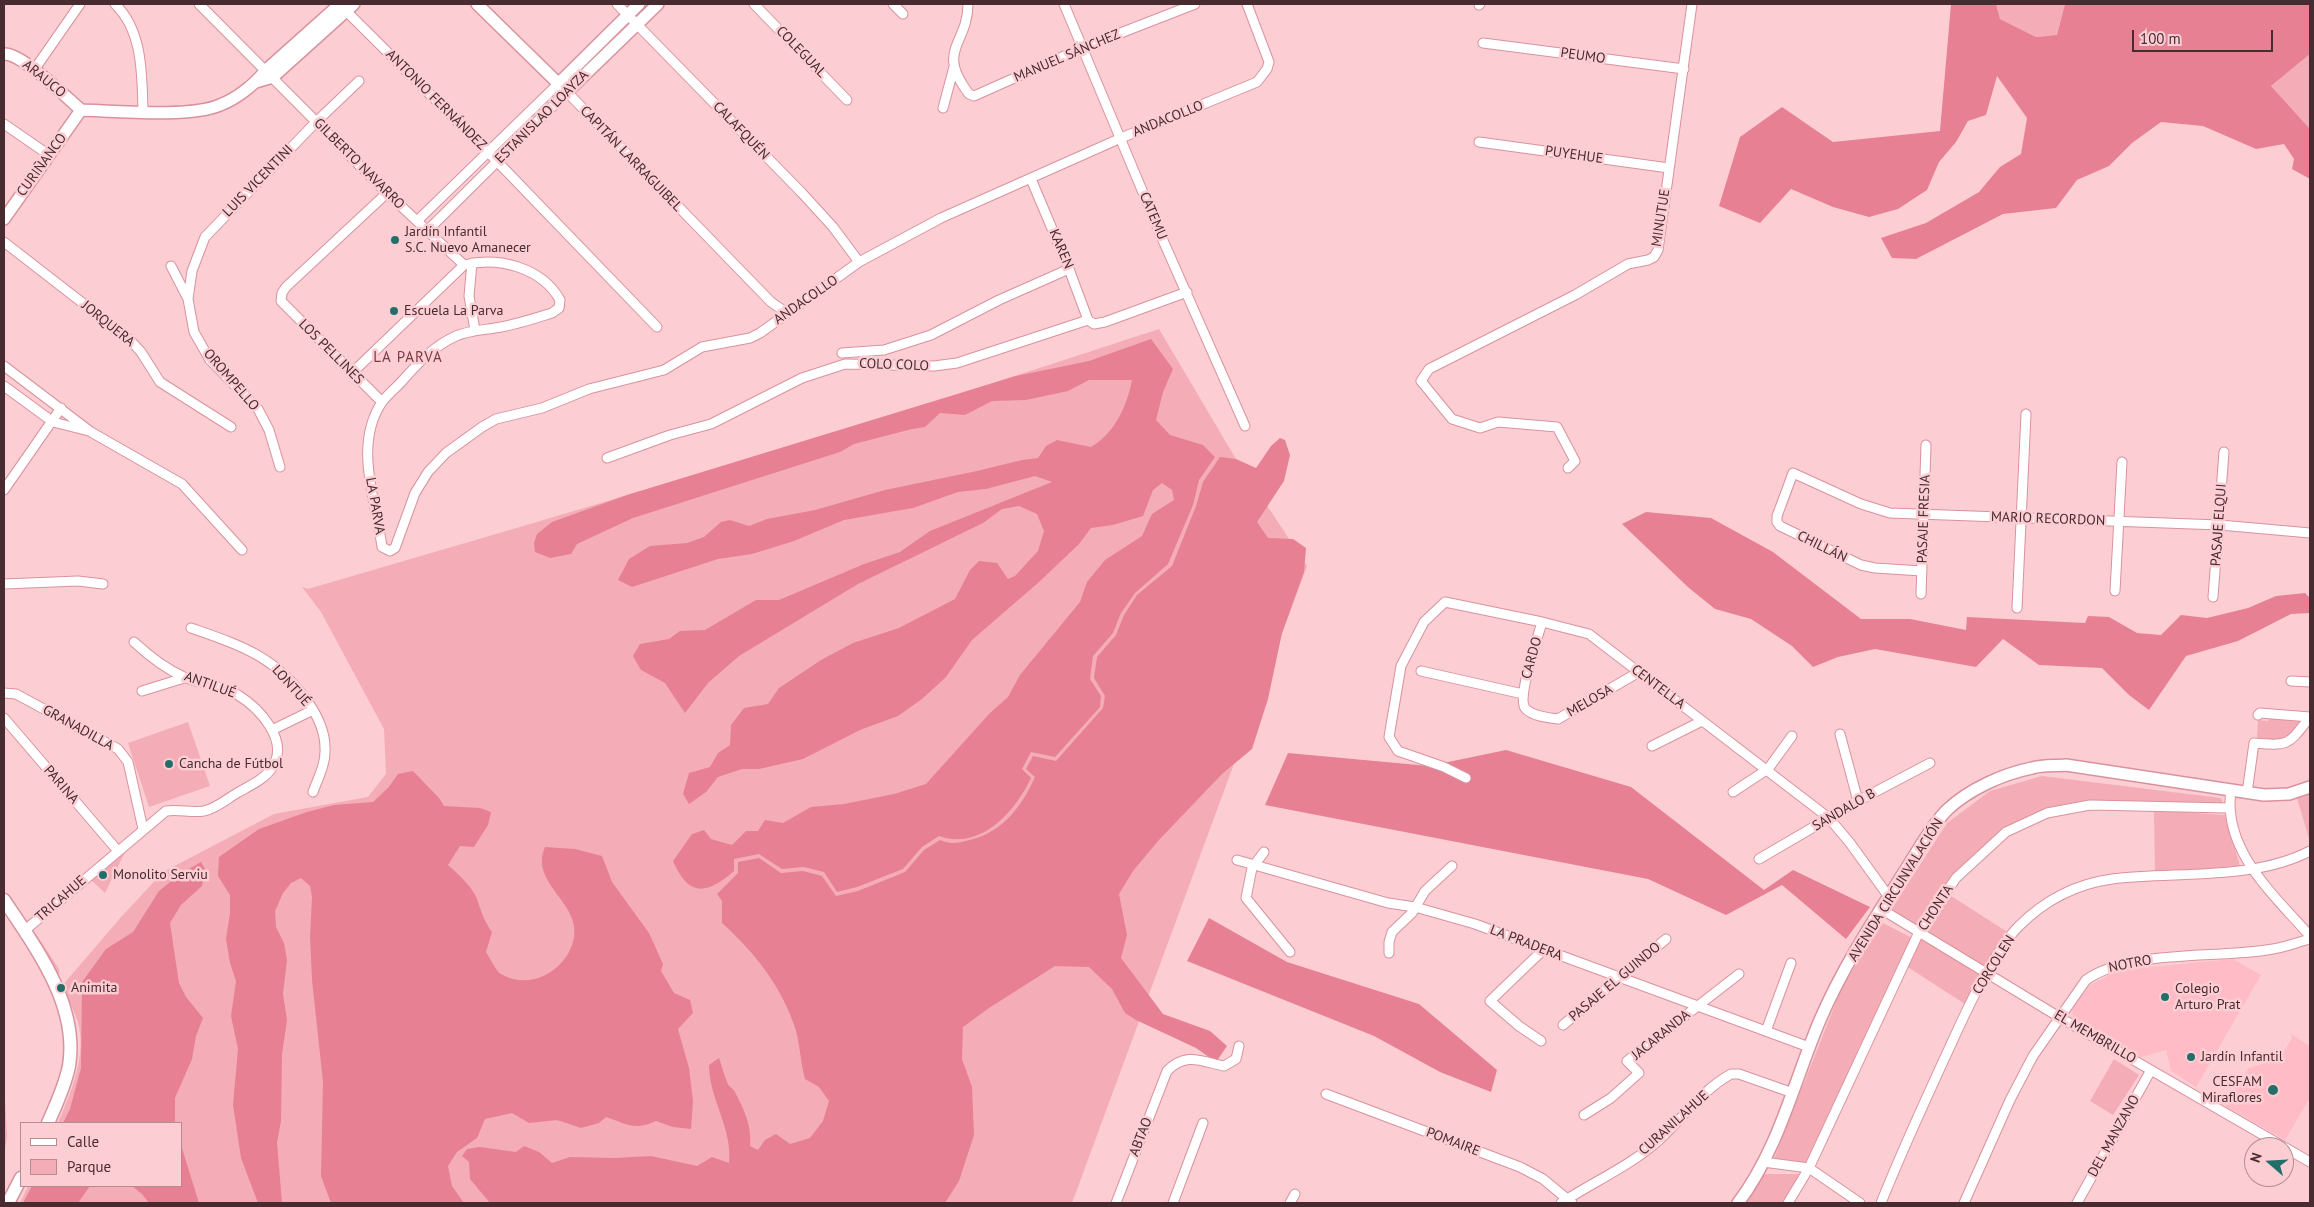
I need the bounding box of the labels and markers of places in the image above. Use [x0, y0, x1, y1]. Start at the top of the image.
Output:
place label: Jardín Infantil S.C. Nuevo Amanecer [405, 224, 531, 256]
marker: Jardín Infantil S.C. Nuevo Amanecer [389, 234, 401, 246]
place label: Escuela La Parva [404, 303, 504, 319]
marker: Escuela La Parva [388, 305, 400, 317]
place label: Cancha de Fútbol [179, 756, 283, 772]
marker: Cancha de Fútbol [163, 758, 175, 770]
place label: Monolito Serviu [113, 867, 208, 883]
marker: Monolito Serviu [97, 869, 109, 881]
place label: Animita [71, 980, 117, 996]
place label: Colegio Arturo Prat [2175, 981, 2240, 1014]
marker: Animita [55, 982, 67, 994]
marker: Colegio Arturo Prat [2159, 991, 2171, 1003]
place label: Jardín Infantil [2201, 1049, 2283, 1065]
marker: Jardín Infantil [2185, 1051, 2197, 1063]
place label: CESFAM Miraflores [2202, 1074, 2262, 1106]
marker: CESFAM Miraflores [2266, 1083, 2280, 1097]

